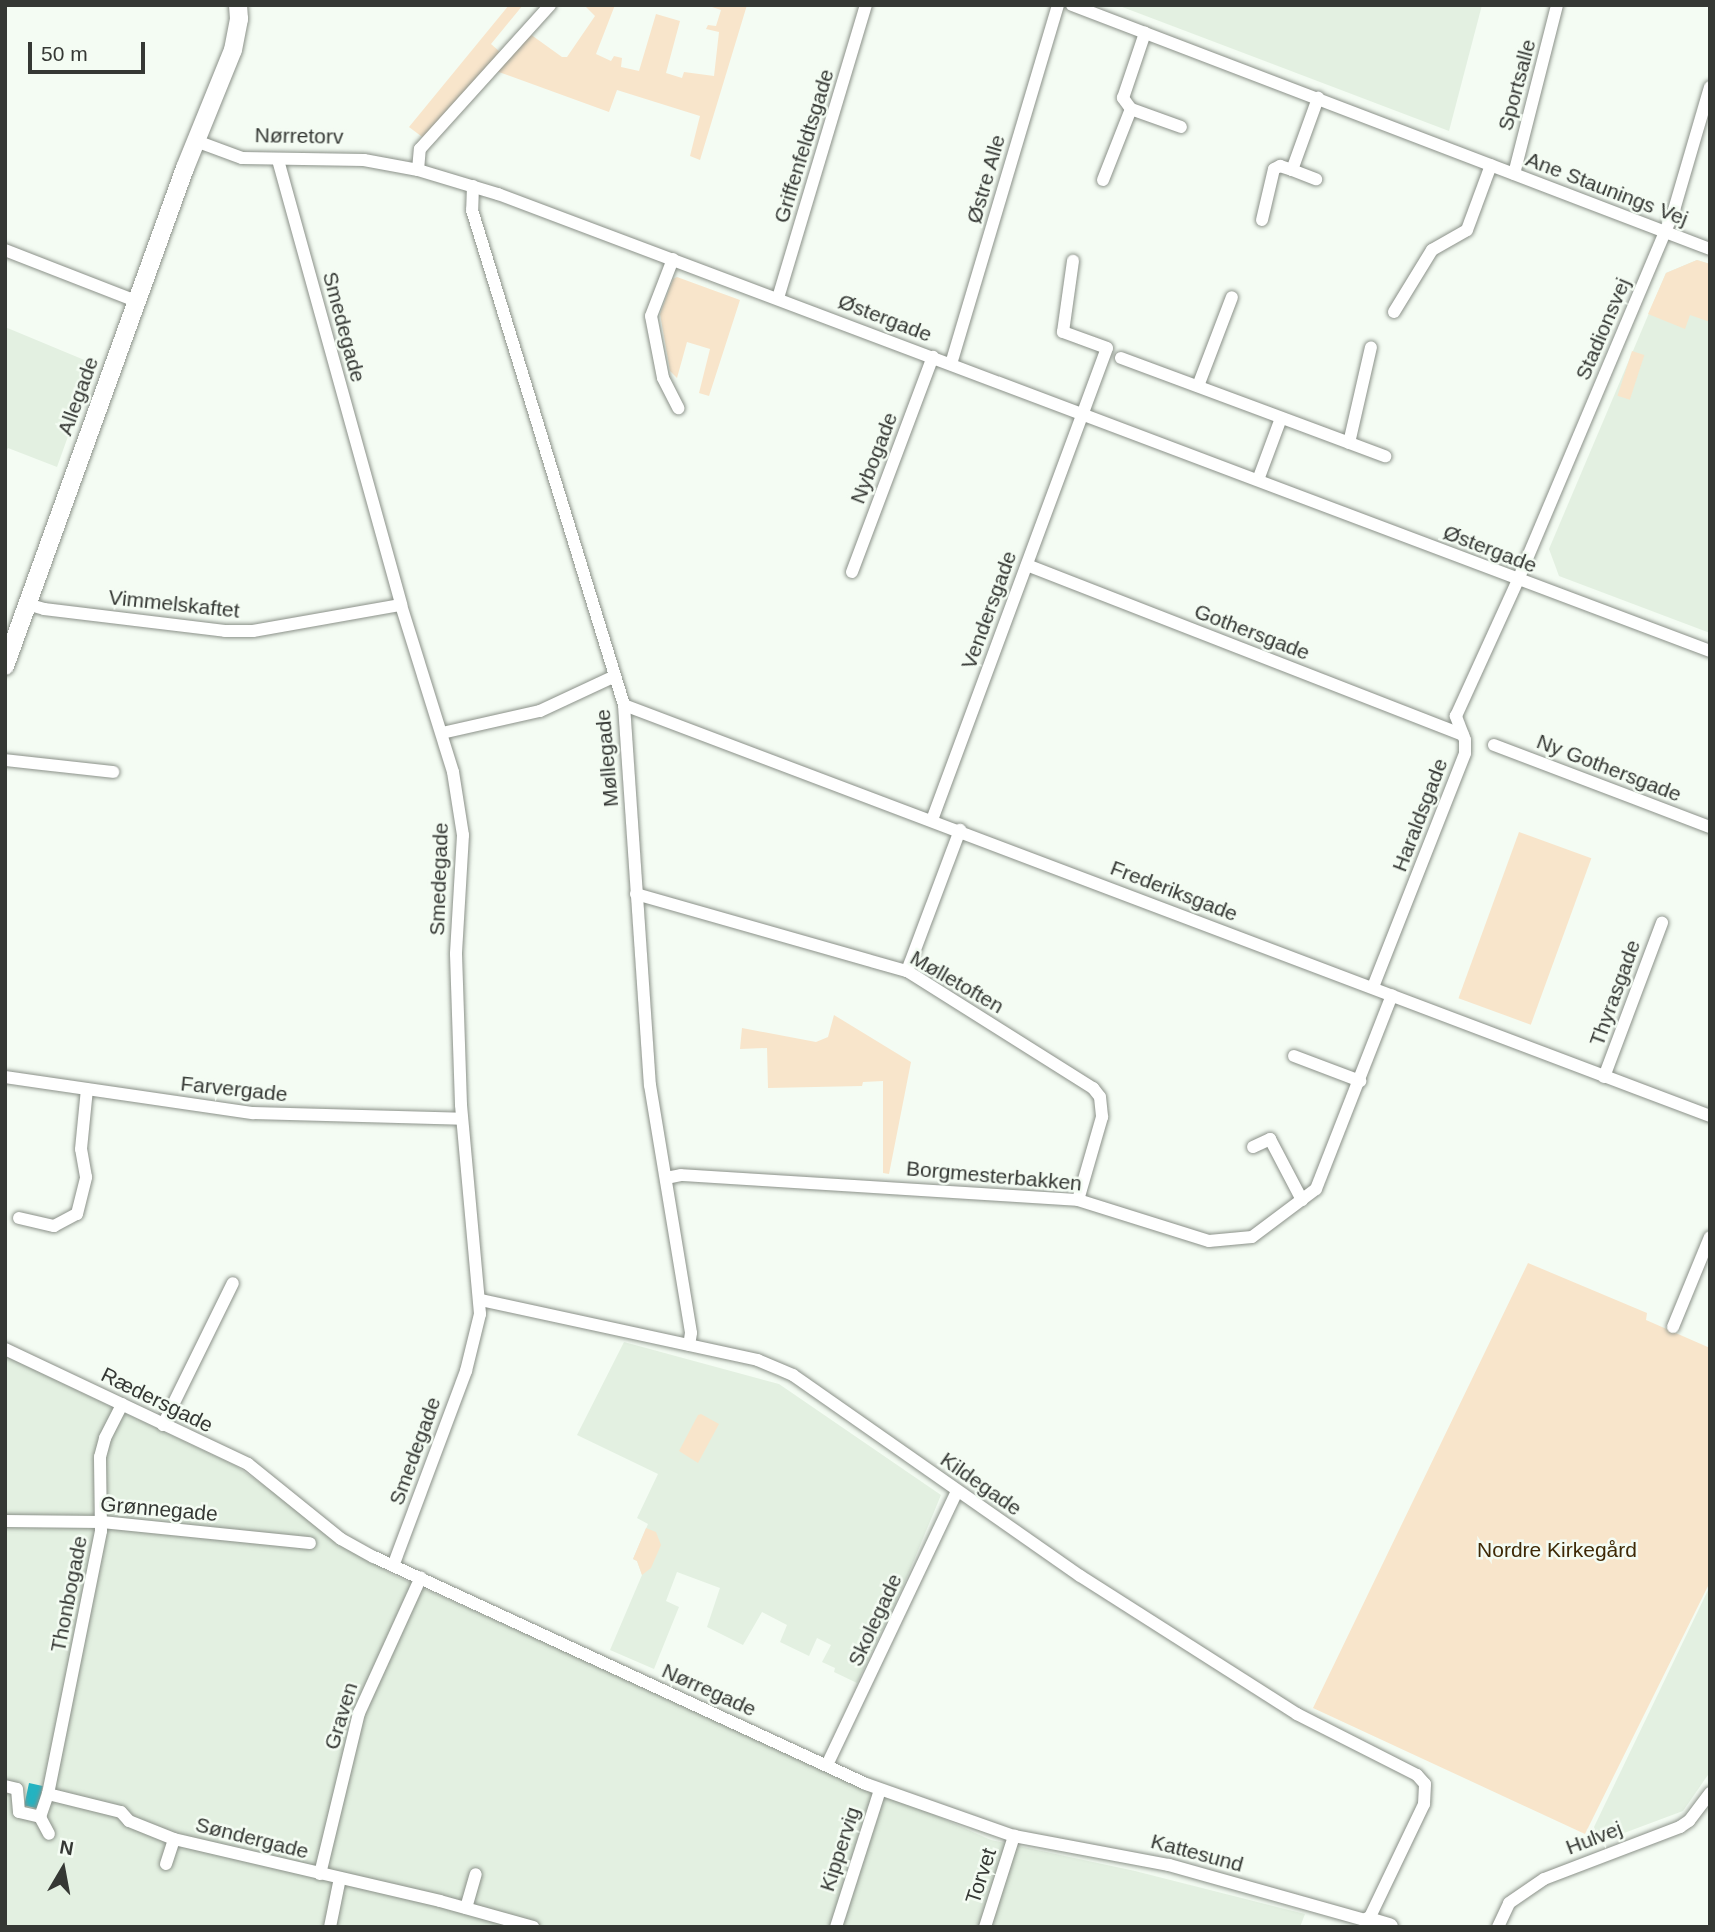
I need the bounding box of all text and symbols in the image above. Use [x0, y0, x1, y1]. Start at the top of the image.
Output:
scale bar [32, 28, 149, 72]
street label: Sportsalle [1493, 37, 1541, 133]
text: 50 m [41, 42, 88, 65]
street label: Griffenfeldtsgade [769, 66, 839, 226]
street label: Nørretorv [254, 123, 344, 149]
street label: Østre Alle [961, 131, 1011, 227]
street label: Ane Staunings Vej [1522, 146, 1692, 232]
street label: Smedegade [317, 269, 371, 385]
street label: Stadionsvej [1570, 274, 1636, 384]
street label: Østergade [835, 289, 935, 347]
street label: Allegade [52, 353, 104, 439]
street label: Nybogade [845, 409, 903, 507]
street label: Østergade [1440, 520, 1540, 578]
street label: Vendersgade [956, 548, 1022, 672]
street label: Vimmelskaftet [107, 585, 241, 623]
street label: Gothersgade [1191, 598, 1313, 666]
street label: Møllegade [590, 708, 624, 808]
street label: Ny Gothersgade [1533, 729, 1685, 807]
street label: Haraldsgade [1387, 755, 1453, 875]
street label: Smedegade [424, 822, 454, 936]
street label: Frederiksgade [1107, 855, 1241, 927]
street label: Thyrasgade [1584, 937, 1646, 1049]
street label: Mølletoften [906, 945, 1008, 1019]
street label: Farvergade [179, 1071, 289, 1107]
street label: Borgmesterbakken [905, 1156, 1083, 1196]
street label: Rædersgade [97, 1362, 217, 1438]
street label: Smedegade [384, 1393, 446, 1509]
street label: Kildegade [936, 1447, 1026, 1521]
street label: Grønnegade [99, 1491, 219, 1527]
street label: Thonbogade [45, 1534, 93, 1654]
park label: Nordre Kirkegård [1477, 1537, 1637, 1563]
street label: Skolegade [843, 1570, 907, 1670]
street label: Nørregade [658, 1658, 760, 1722]
street label: Graven [319, 1679, 363, 1753]
street label: Kippervig [814, 1803, 866, 1895]
street label: Søndergade [193, 1812, 311, 1864]
street label: Hulvej [1562, 1816, 1626, 1860]
street label: Kattesund [1148, 1829, 1246, 1877]
north arrow [28, 1834, 98, 1904]
text: N [58, 1836, 75, 1859]
street label: Torvet [960, 1845, 1002, 1907]

